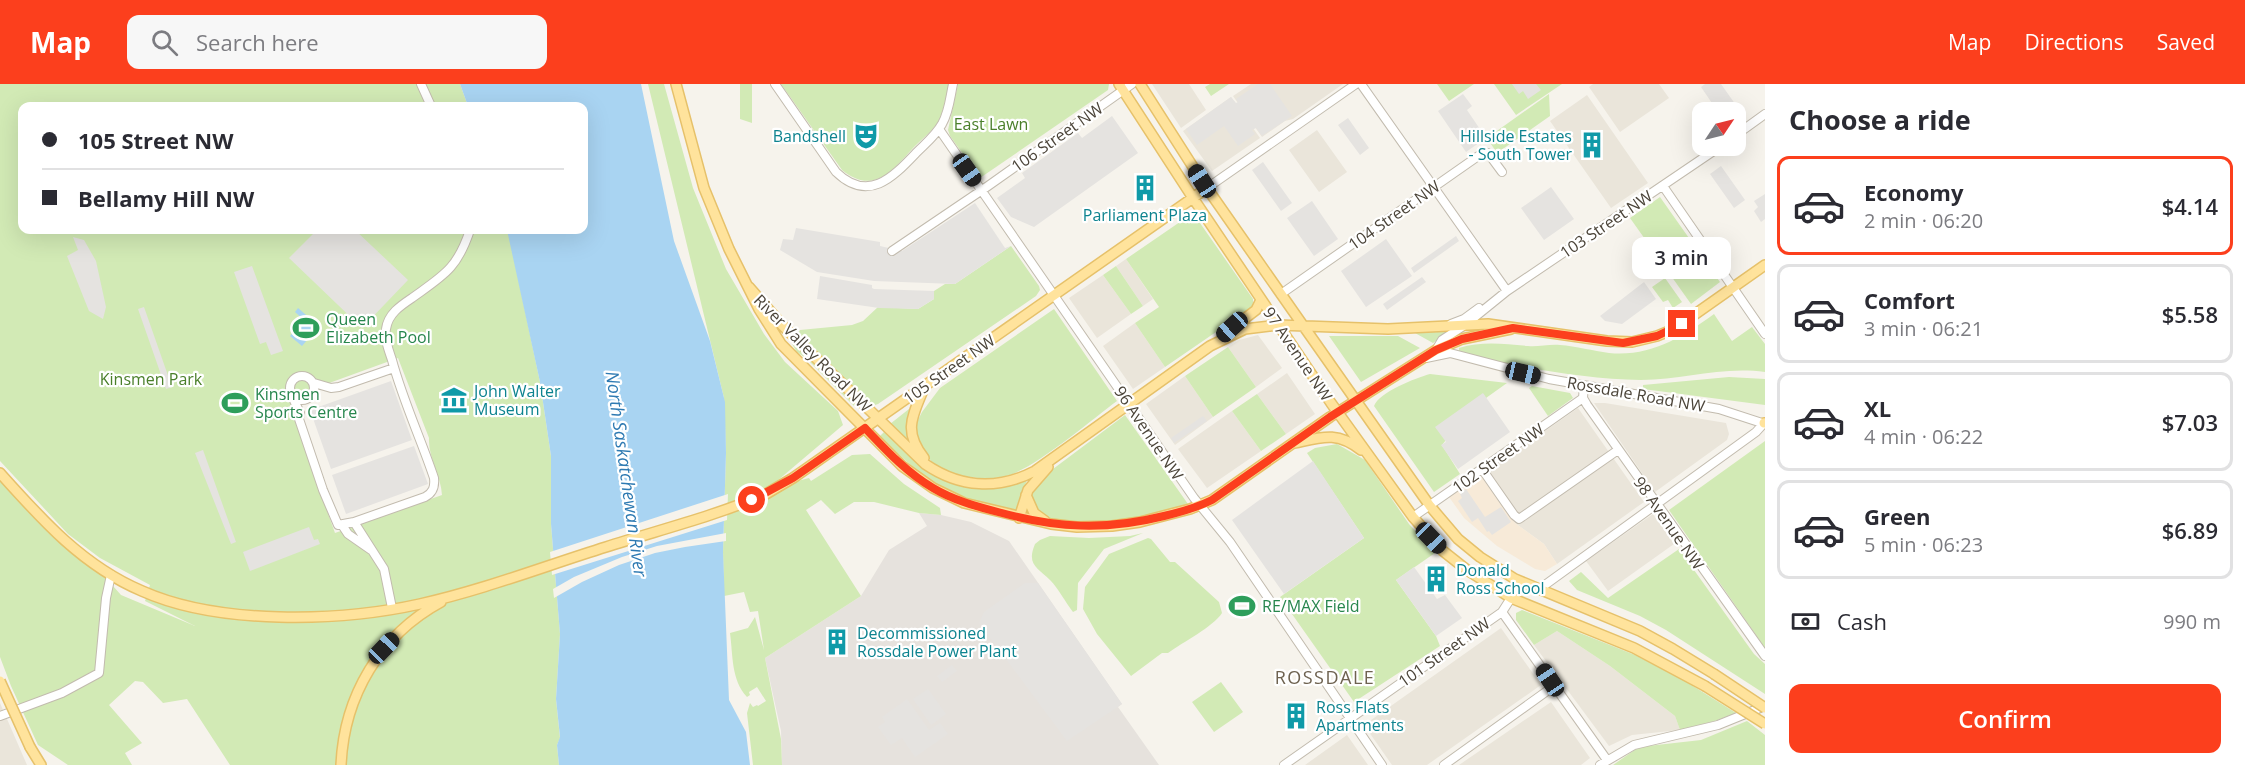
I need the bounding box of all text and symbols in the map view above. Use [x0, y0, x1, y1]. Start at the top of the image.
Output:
search box [127, 15, 547, 69]
text: Map [30, 23, 91, 61]
icon: search [148, 26, 181, 59]
text: Search here [196, 27, 319, 57]
text: Map [1948, 28, 1991, 56]
text: Directions [2024, 28, 2124, 56]
text: Saved [2157, 28, 2215, 56]
street label: 106 Street NW [1007, 97, 1107, 177]
text: Choose a ride [1789, 101, 1971, 138]
north arrow [1692, 102, 1746, 156]
map controls [1692, 102, 1746, 156]
park label: East Lawn [954, 113, 1028, 135]
theatre icon: Bandshell [851, 121, 881, 151]
text: 105 Street NW [78, 125, 234, 155]
place label: Bandshell [773, 125, 846, 147]
place label: Hillside Estates - South Tower [1460, 125, 1572, 165]
building icon: Hillside Estates - South Tower [1577, 130, 1607, 160]
car [949, 150, 985, 190]
car [1185, 161, 1219, 201]
building icon: Parliament Plaza [1130, 173, 1160, 203]
street label: 104 Street NW [1344, 175, 1444, 255]
text: Economy [1864, 177, 1963, 207]
icon: car [1792, 179, 1846, 233]
text: Bellamy Hill NW [78, 183, 254, 213]
street label: 103 Street NW [1555, 185, 1657, 263]
text: $4.14 [2162, 191, 2218, 221]
place label: Parliament Plaza [1083, 204, 1207, 226]
text: 2 min · 06:20 [1864, 207, 1983, 234]
callout: 3 min [1632, 237, 1732, 279]
text: 3 min [1655, 244, 1709, 271]
text: Comfort [1864, 285, 1955, 315]
icon: car [1792, 287, 1846, 341]
street label: River Valley Road NW [749, 289, 877, 417]
text: $5.58 [2162, 299, 2218, 329]
street label: 97 Avenue NW [1258, 303, 1338, 406]
place label: Queen Elizabeth Pool [326, 308, 431, 348]
car [1213, 308, 1251, 346]
route end [1668, 310, 1695, 337]
sports icon: Queen Elizabeth Pool [291, 313, 321, 343]
text: 3 min · 06:21 [1864, 315, 1983, 342]
street label: 105 Street NW [899, 329, 999, 409]
car [1503, 360, 1543, 386]
park label: Kinsmen Park [100, 368, 203, 390]
water label: North Saskatchewan River [601, 369, 653, 579]
street label: Rossdale Road NW [1565, 371, 1707, 417]
place label: John Walter Museum [472, 380, 561, 420]
street label: 96 Avenue NW [1109, 382, 1189, 485]
place label: Kinsmen Sports Centre [255, 383, 357, 423]
museum icon: John Walter Museum [439, 385, 469, 415]
sports icon: Kinsmen Sports Centre [220, 388, 250, 418]
text: XL [1864, 393, 1891, 423]
icon: car [1792, 395, 1846, 449]
text: $7.03 [2162, 407, 2218, 437]
street label: 102 Street NW [1448, 418, 1548, 498]
text: 4 min · 06:22 [1864, 423, 1983, 450]
street label: 98 Avenue NW [1629, 472, 1709, 574]
route start [738, 486, 765, 513]
text: Green [1864, 501, 1930, 531]
icon: car [1792, 503, 1846, 557]
text: $6.89 [2162, 515, 2218, 545]
car [1412, 519, 1450, 557]
text: 5 min · 06:23 [1864, 531, 1983, 558]
place label: Donald Ross School [1456, 559, 1544, 599]
building icon: Donald Ross School [1421, 564, 1451, 594]
sports icon: RE/MAX Field [1227, 591, 1257, 621]
place label: RE/MAX Field [1262, 595, 1360, 617]
icon: cash [1789, 605, 1822, 638]
text: Cash [1837, 606, 1887, 636]
text: 990 m [2163, 608, 2221, 635]
street label: 101 Street NW [1394, 612, 1494, 692]
place label: Decommissioned Rossdale Power Plant [857, 622, 1017, 662]
building icon: Decommissioned Rossdale Power Plant [822, 627, 852, 657]
car [365, 629, 403, 667]
car [1532, 660, 1568, 700]
district label: ROSSDALE [1275, 665, 1375, 689]
button: Confirm [1789, 684, 2221, 753]
place label: Ross Flats Apartments [1316, 696, 1404, 736]
building icon: Ross Flats Apartments [1281, 701, 1311, 731]

